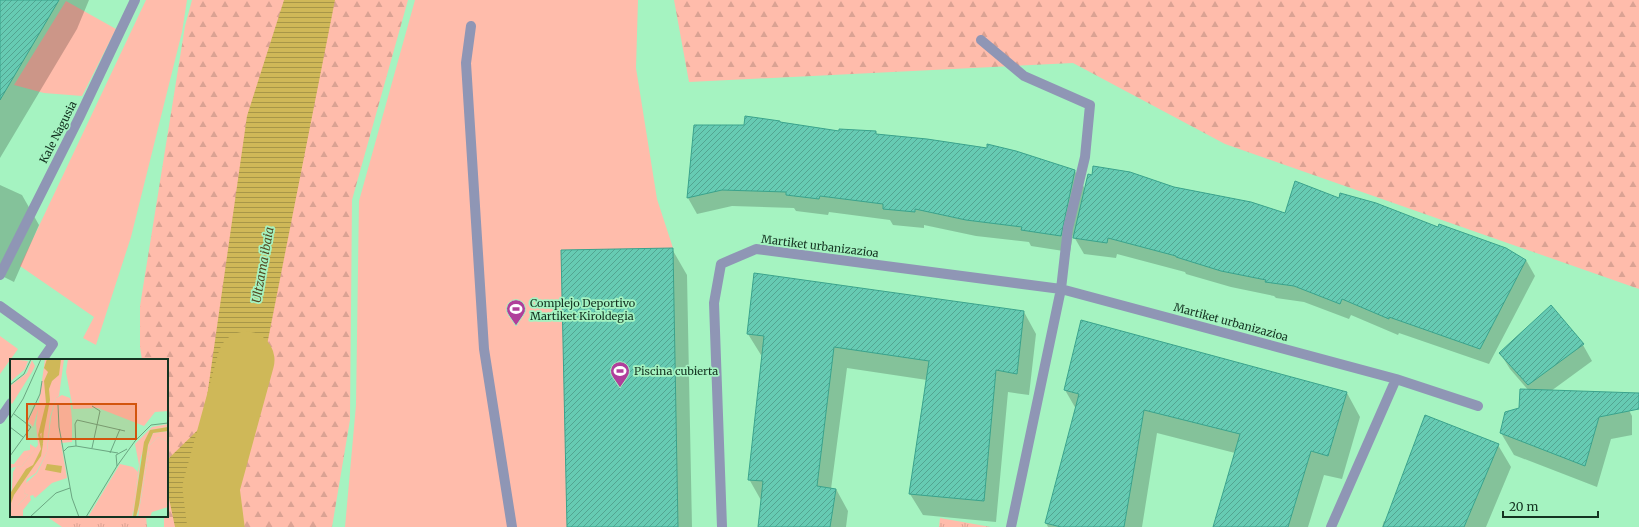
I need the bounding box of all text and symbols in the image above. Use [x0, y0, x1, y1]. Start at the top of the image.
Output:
street label: Kale Nagusia [36, 98, 80, 166]
water label: Ultzama ibaia [248, 226, 277, 304]
street label: Martiket urbanizazioa [761, 232, 880, 260]
place label: Complejo Deportivo Martiket Kiroldegia [530, 296, 636, 323]
sports icon: Complejo Deportivo Martiket Kiroldegia [505, 298, 527, 326]
street label: Martiket urbanizazioa [1172, 300, 1290, 344]
inset map [10, 359, 168, 517]
sports icon: Piscina cubierta [609, 360, 631, 388]
place label: Piscina cubierta [634, 364, 718, 378]
scale bar [1503, 493, 1598, 519]
text: 20 m [1509, 499, 1538, 514]

